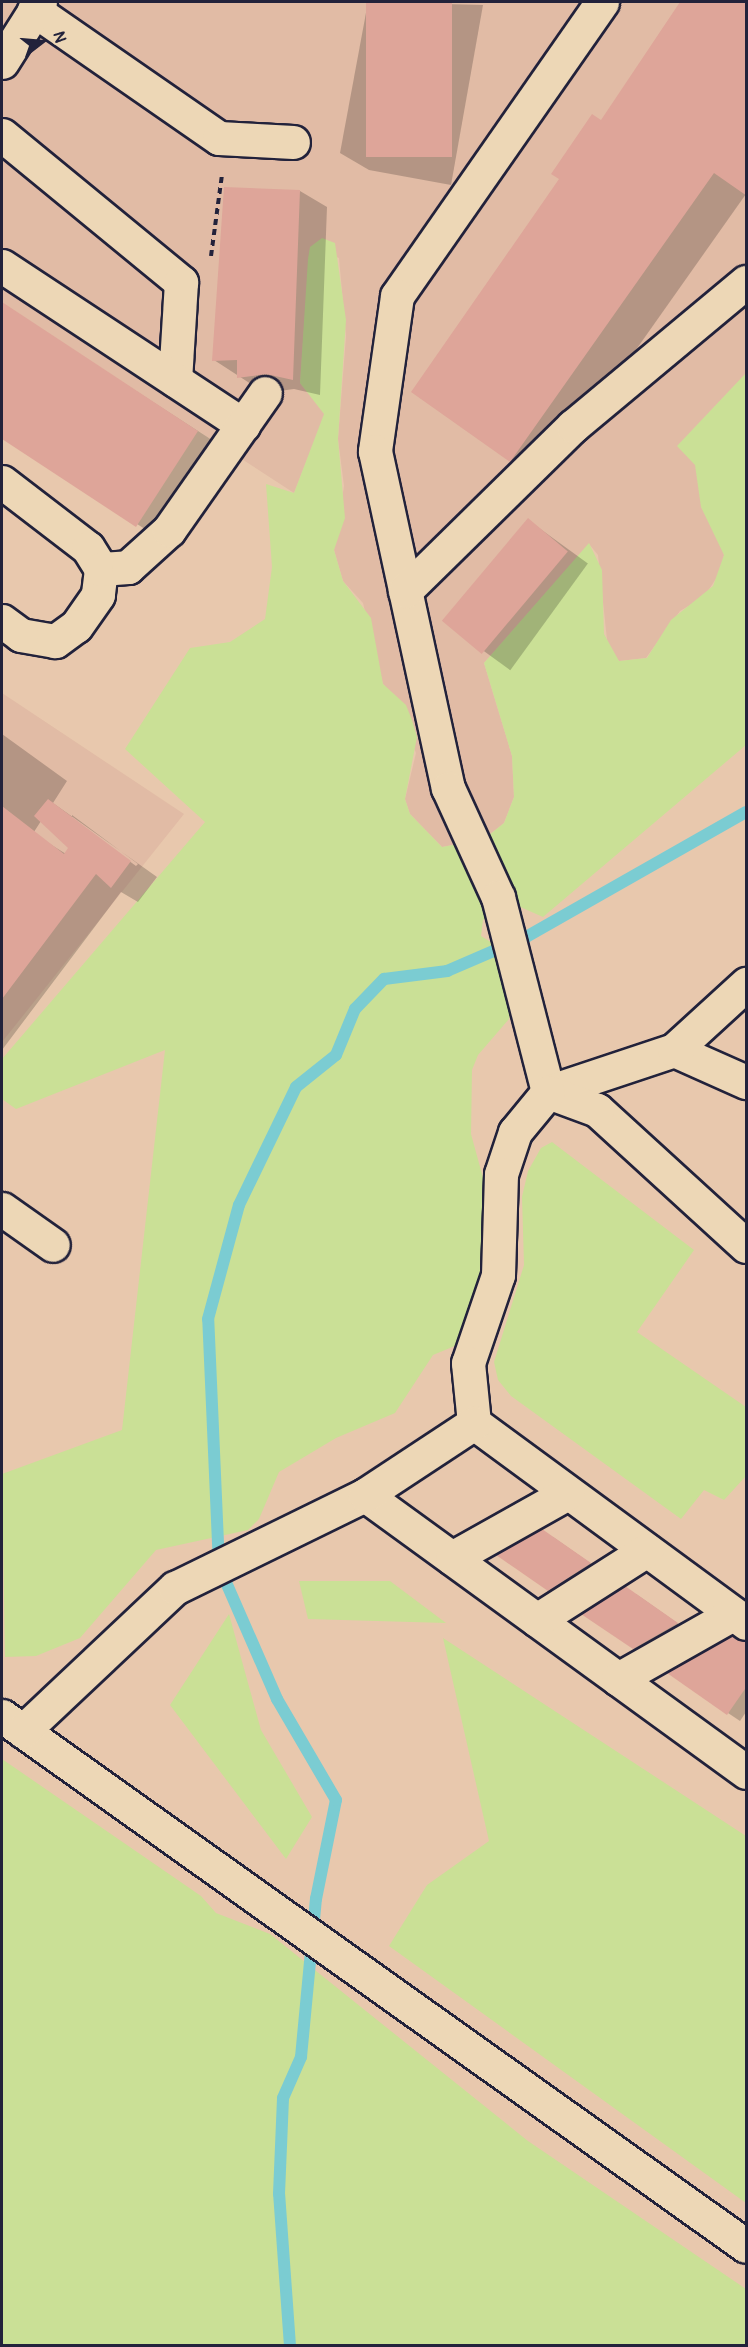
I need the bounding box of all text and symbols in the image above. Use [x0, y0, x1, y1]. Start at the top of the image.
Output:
north arrow [12, 12, 72, 72]
text: N [48, 29, 70, 45]

